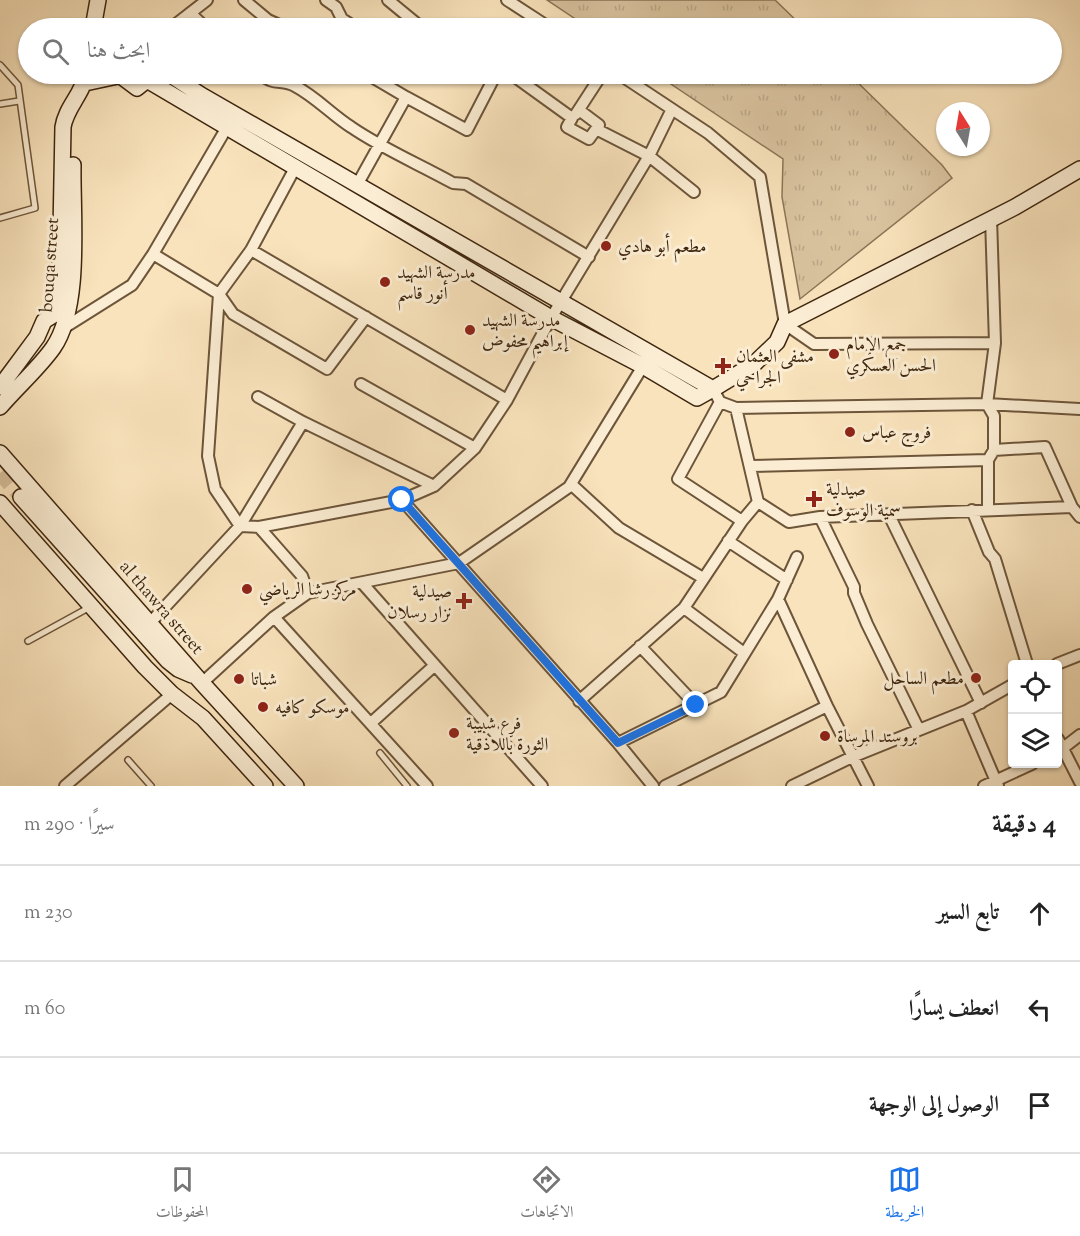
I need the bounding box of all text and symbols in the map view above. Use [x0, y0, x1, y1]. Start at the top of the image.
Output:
search box [18, 18, 1062, 84]
icon: search [39, 35, 72, 68]
text: ابحث هنا [87, 36, 150, 68]
north arrow [936, 102, 990, 156]
street label: bouqa street [35, 217, 67, 313]
place label: مطعم أبو هادي [618, 233, 707, 263]
marker: مطعم أبو هادي [599, 239, 613, 253]
place label: مدرسة الشهيد أنور قاسم [397, 261, 476, 311]
marker: مدرسة الشهيد أنور قاسم [378, 275, 392, 289]
place label: مدرسة الشهيد إبراهيم محفوض [482, 309, 569, 359]
marker: مدرسة الشهيد إبراهيم محفوض [463, 323, 477, 337]
place label: جمع الإمام الحسن العسكري [846, 333, 936, 380]
place label: مشفى العثمان الجراحي [736, 345, 814, 392]
marker: جمع الإمام الحسن العسكري [827, 347, 841, 361]
marker: مشفى العثمان الجراحي [714, 357, 732, 375]
place label: فروج عباس [862, 421, 931, 448]
marker: فروج عباس [843, 425, 857, 439]
place label: صيدلية سمية الوسوف [826, 478, 901, 525]
route start [388, 486, 414, 512]
marker: صيدلية سمية الوسوف [807, 492, 821, 506]
street label: al thawra street [112, 556, 209, 661]
place label: مركز رشا الرياضي [259, 578, 357, 606]
place label: صيدلية نزار رسلان [387, 580, 452, 627]
marker: مركز رشا الرياضي [240, 582, 254, 596]
marker: صيدلية نزار رسلان [457, 594, 471, 608]
map controls [1008, 660, 1062, 768]
button: locate [1008, 660, 1062, 714]
place label: مطعم الساحل [883, 667, 964, 695]
place label: شباتا [251, 668, 277, 694]
marker: مطعم الساحل [969, 671, 983, 685]
marker: شباتا [232, 672, 246, 686]
route end [682, 691, 708, 717]
place label: موسكو كافيه [275, 696, 350, 722]
marker: موسكو كافيه [256, 700, 270, 714]
place label: فرع شبيبة الثورة باللاذقية [466, 712, 548, 759]
button: layers [1008, 714, 1062, 768]
place label: بروستد المرساة [837, 725, 917, 751]
marker: فرع شبيبة الثورة باللاذقية [447, 726, 461, 740]
marker: بروستد المرساة [818, 729, 832, 743]
text: 4 دقيقة [992, 807, 1056, 844]
text: سيرًا · 290 m [24, 811, 115, 840]
icon: ahead [1023, 897, 1056, 930]
text: تابع السير [937, 898, 999, 930]
text: 230 m [24, 899, 73, 928]
icon: left [1023, 993, 1056, 1026]
text: انعطف يسارًا [909, 994, 999, 1026]
text: 60 m [24, 995, 65, 1024]
icon: arrive [1023, 1089, 1056, 1122]
text: الوصول إلى الوجهة [869, 1090, 999, 1122]
tab: المحفوظات [156, 1163, 209, 1227]
tab: الاتجاهات [520, 1163, 574, 1227]
tab: الخريطة [885, 1163, 924, 1227]

